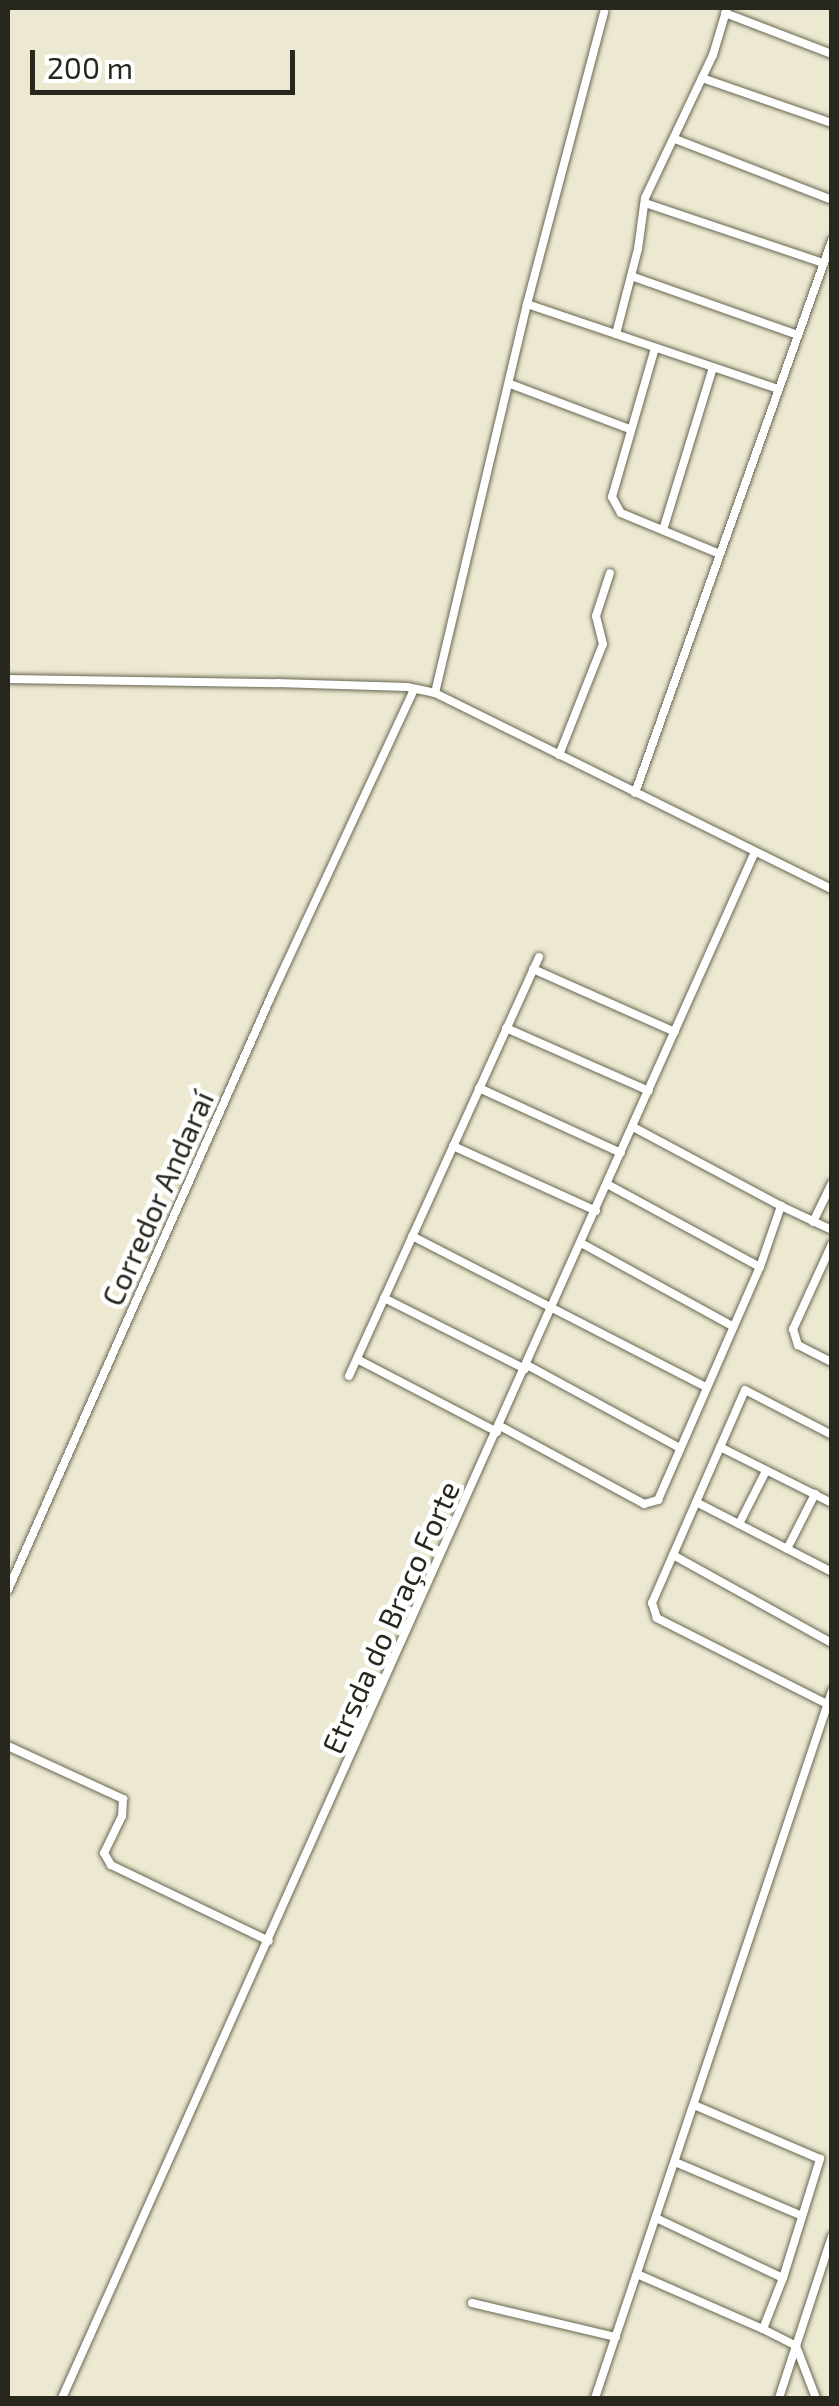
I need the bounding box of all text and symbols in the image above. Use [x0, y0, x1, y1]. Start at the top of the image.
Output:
scale bar [35, 30, 300, 92]
text: 200 m [47, 49, 133, 85]
street label: Corredor Andaraí [93, 1084, 221, 1312]
street label: Etrsda do Braço Forte [314, 1475, 466, 1759]

